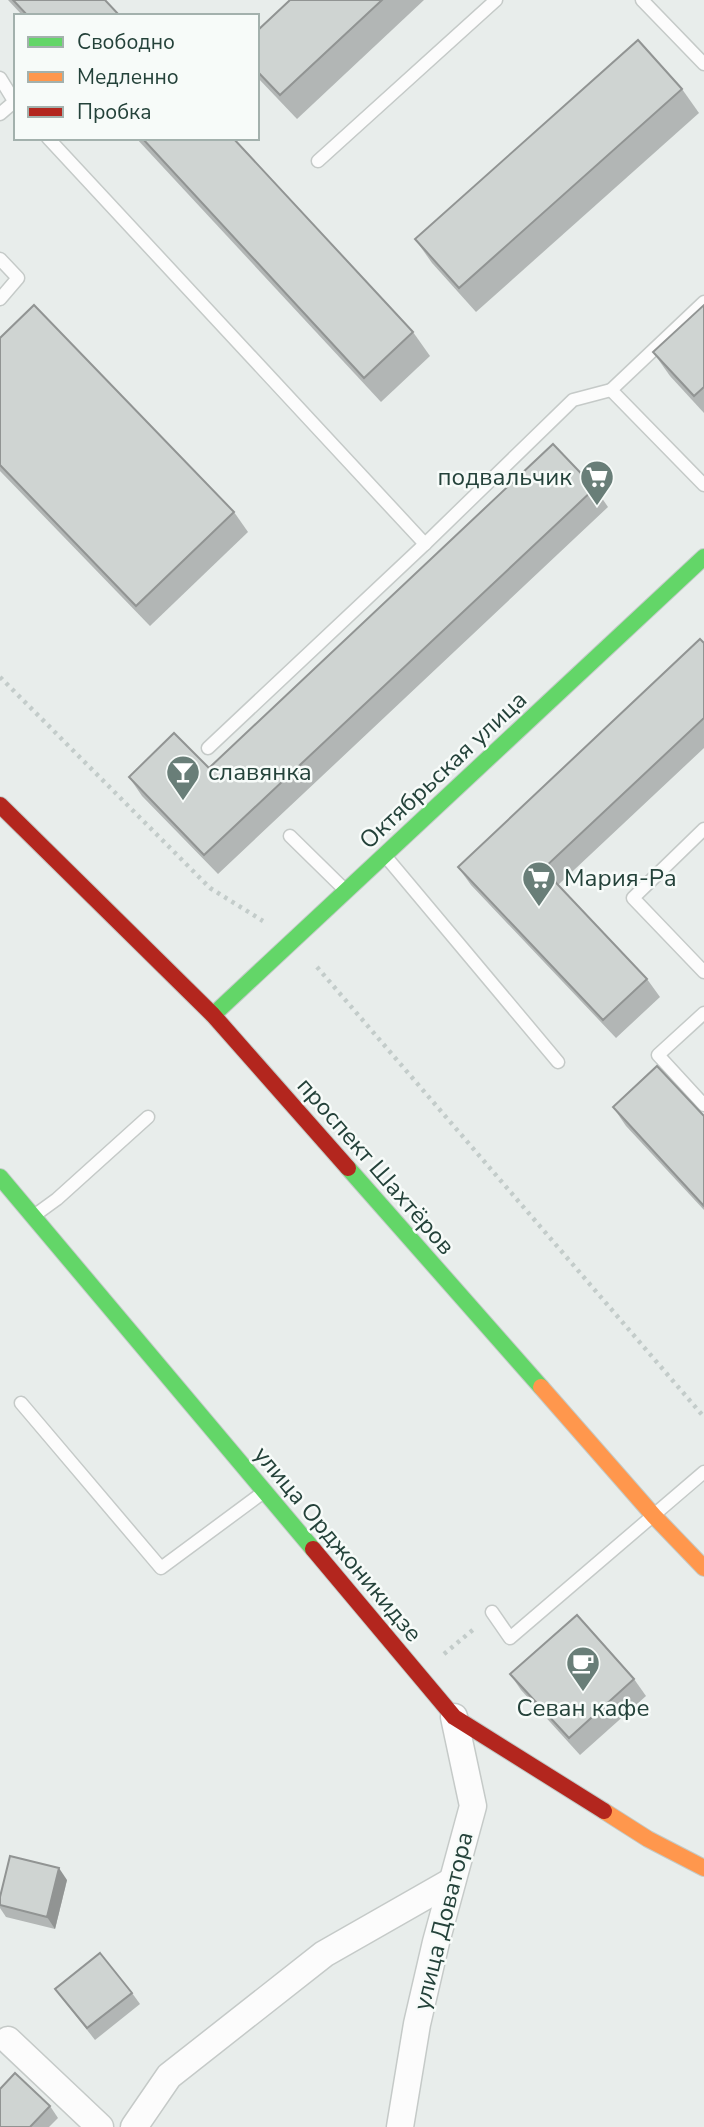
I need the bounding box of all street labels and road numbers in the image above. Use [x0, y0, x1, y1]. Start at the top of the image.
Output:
street label: Октябрьская улица [352, 684, 534, 856]
street label: проспект Шахтёров [290, 1070, 462, 1262]
street label: улица Орджоникидзе [247, 1439, 429, 1649]
street label: улица Доватора [405, 1828, 481, 2014]

